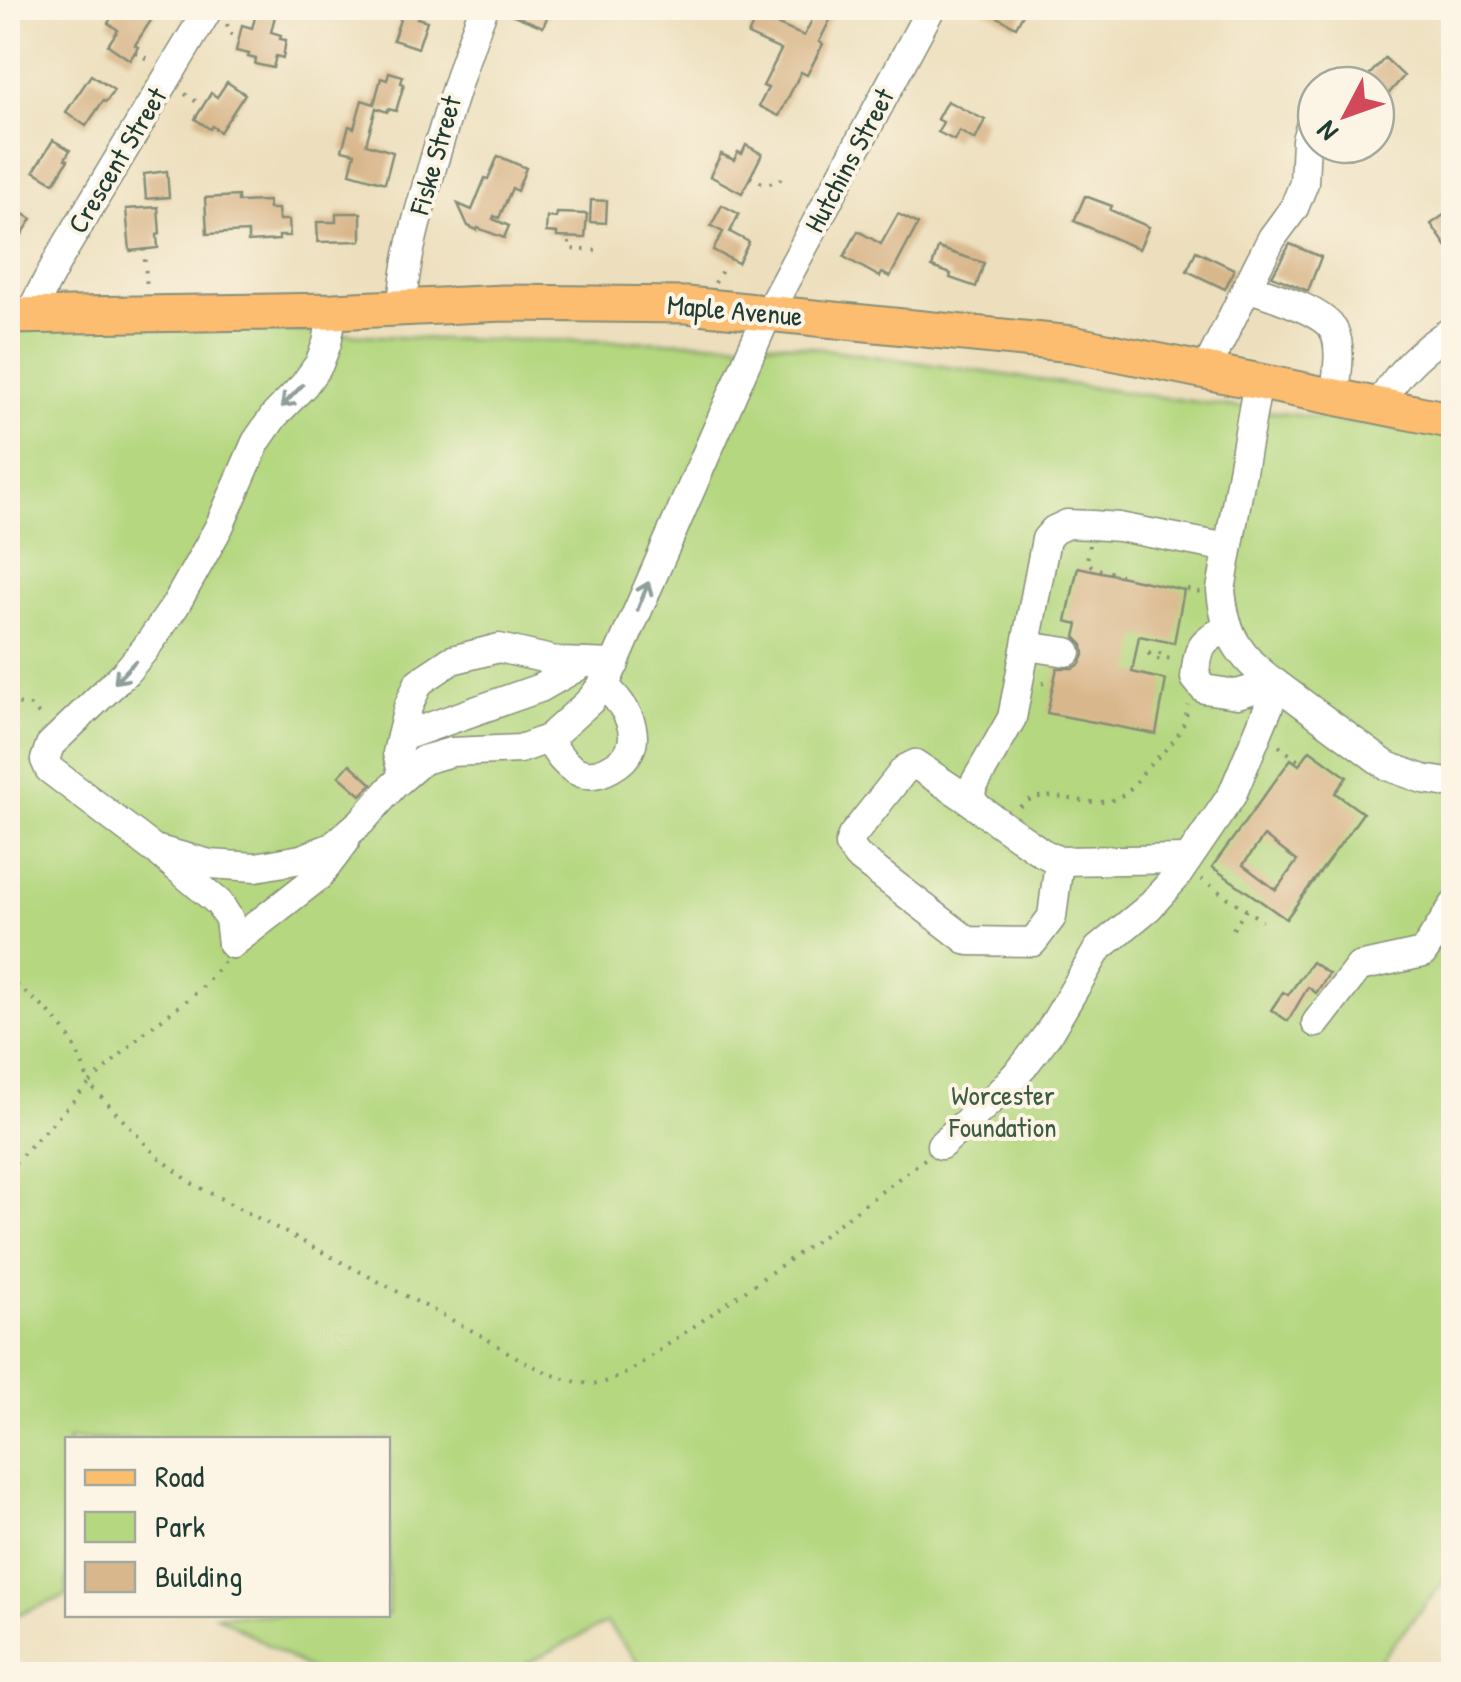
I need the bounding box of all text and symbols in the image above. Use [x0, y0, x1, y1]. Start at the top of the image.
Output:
north arrow [1296, 65, 1396, 165]
street label: Crescent Street [58, 80, 176, 240]
street label: Hutchins Street [795, 81, 903, 239]
street label: Fiske Street [400, 91, 470, 220]
text: N [1308, 113, 1346, 149]
street label: Maple Avenue [666, 285, 804, 335]
one-way arrow [280, 384, 304, 408]
one-way arrow [635, 581, 653, 612]
one-way arrow [113, 660, 137, 684]
park label: Worcester Foundation [948, 1076, 1057, 1146]
legend [65, 1437, 390, 1617]
text: Road [155, 1456, 204, 1496]
text: Park [155, 1506, 205, 1546]
text: Building [155, 1556, 242, 1596]

